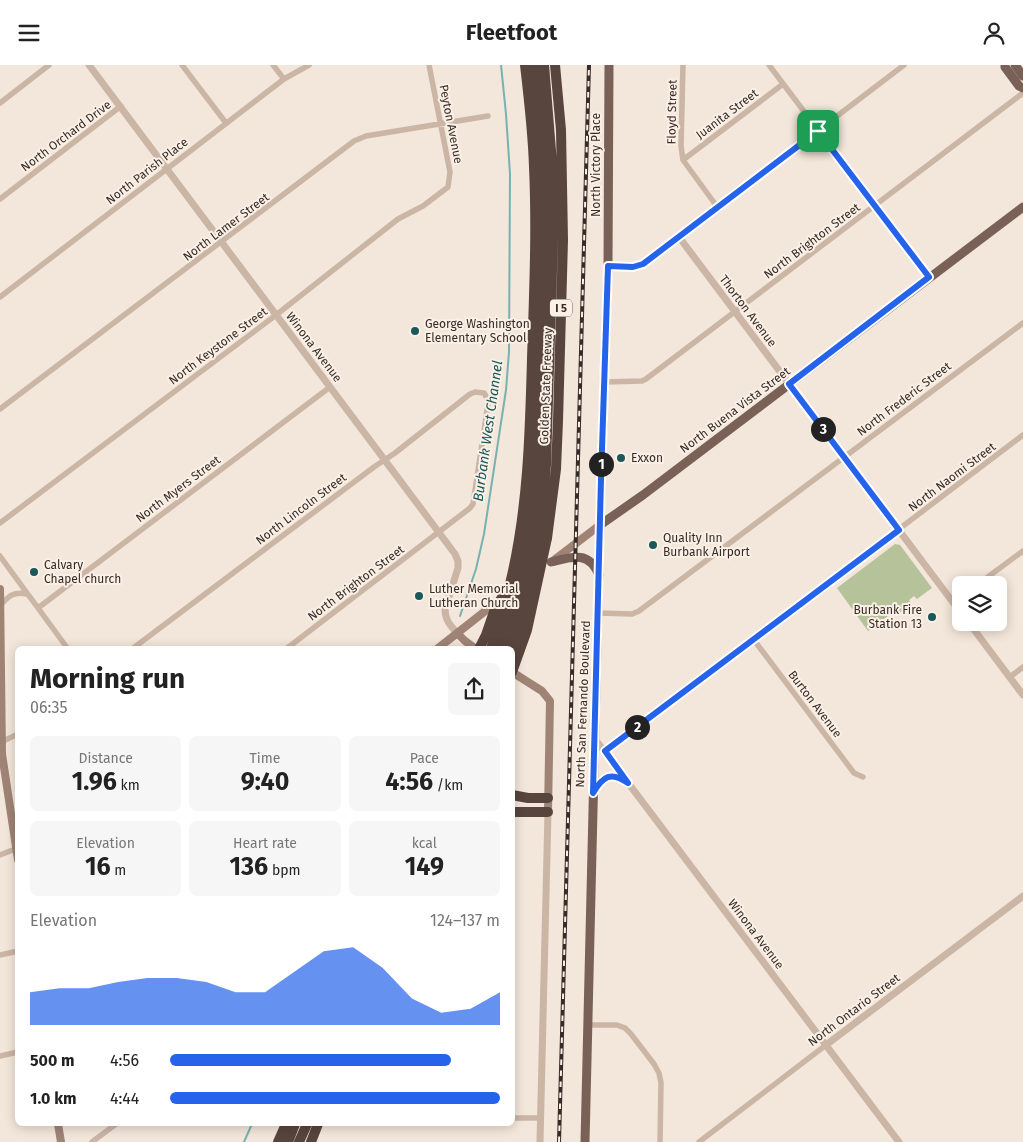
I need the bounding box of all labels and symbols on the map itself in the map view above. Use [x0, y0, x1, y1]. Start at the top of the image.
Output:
street label: Floyd Street [664, 79, 680, 145]
street label: Peyton Avenue [436, 83, 466, 165]
street label: Juanita Street [693, 86, 761, 142]
street label: North Orchard Drive [18, 98, 114, 174]
pin [797, 110, 839, 152]
street label: North Victory Place [589, 113, 603, 217]
street label: North Parish Place [103, 135, 191, 207]
street label: North Lamer Street [180, 190, 272, 264]
street label: North Brighton Street [761, 200, 863, 282]
street label: Thorton Avenue [717, 272, 779, 350]
road number: I 5 [550, 299, 572, 317]
street label: North Keystone Street [166, 304, 271, 388]
street label: Winona Avenue [283, 309, 345, 385]
place label: George Washington Elementary School [425, 317, 530, 345]
marker: George Washington Elementary School [409, 325, 421, 337]
street label: Golden State Freeway [537, 327, 555, 445]
water label: Burbank West Channel [470, 359, 506, 503]
street label: North Frederic Street [854, 359, 954, 439]
street label: North Buena Vista Street [677, 364, 793, 456]
pin: 3 [810, 417, 836, 441]
street label: North Naomi Street [906, 439, 999, 514]
pin: 1 [588, 451, 614, 477]
place label: Exxon [631, 451, 663, 465]
street label: North Myers Street [133, 452, 223, 525]
marker: Exxon [615, 452, 627, 464]
street label: North Lincoln Street [253, 470, 349, 548]
place label: Quality Inn Burbank Airport [663, 531, 750, 559]
marker: Quality Inn Burbank Airport [647, 539, 659, 551]
street label: North Brighton Street [305, 542, 407, 624]
place label: Calvary Chapel church [44, 558, 121, 586]
marker: Calvary Chapel church [28, 566, 40, 578]
place label: Luther Memorial Lutheran Church [429, 582, 519, 610]
marker: Luther Memorial Lutheran Church [413, 590, 425, 602]
place label: Burbank Fire Station 13 [854, 603, 922, 631]
marker: Burbank Fire Station 13 [926, 611, 938, 623]
street label: North San Fernando Boulevard [573, 620, 593, 788]
street label: Burton Avenue [785, 668, 845, 740]
pin: 2 [624, 715, 650, 739]
street label: Winona Avenue [725, 896, 787, 972]
street label: North Ontario Street [805, 971, 903, 1049]

